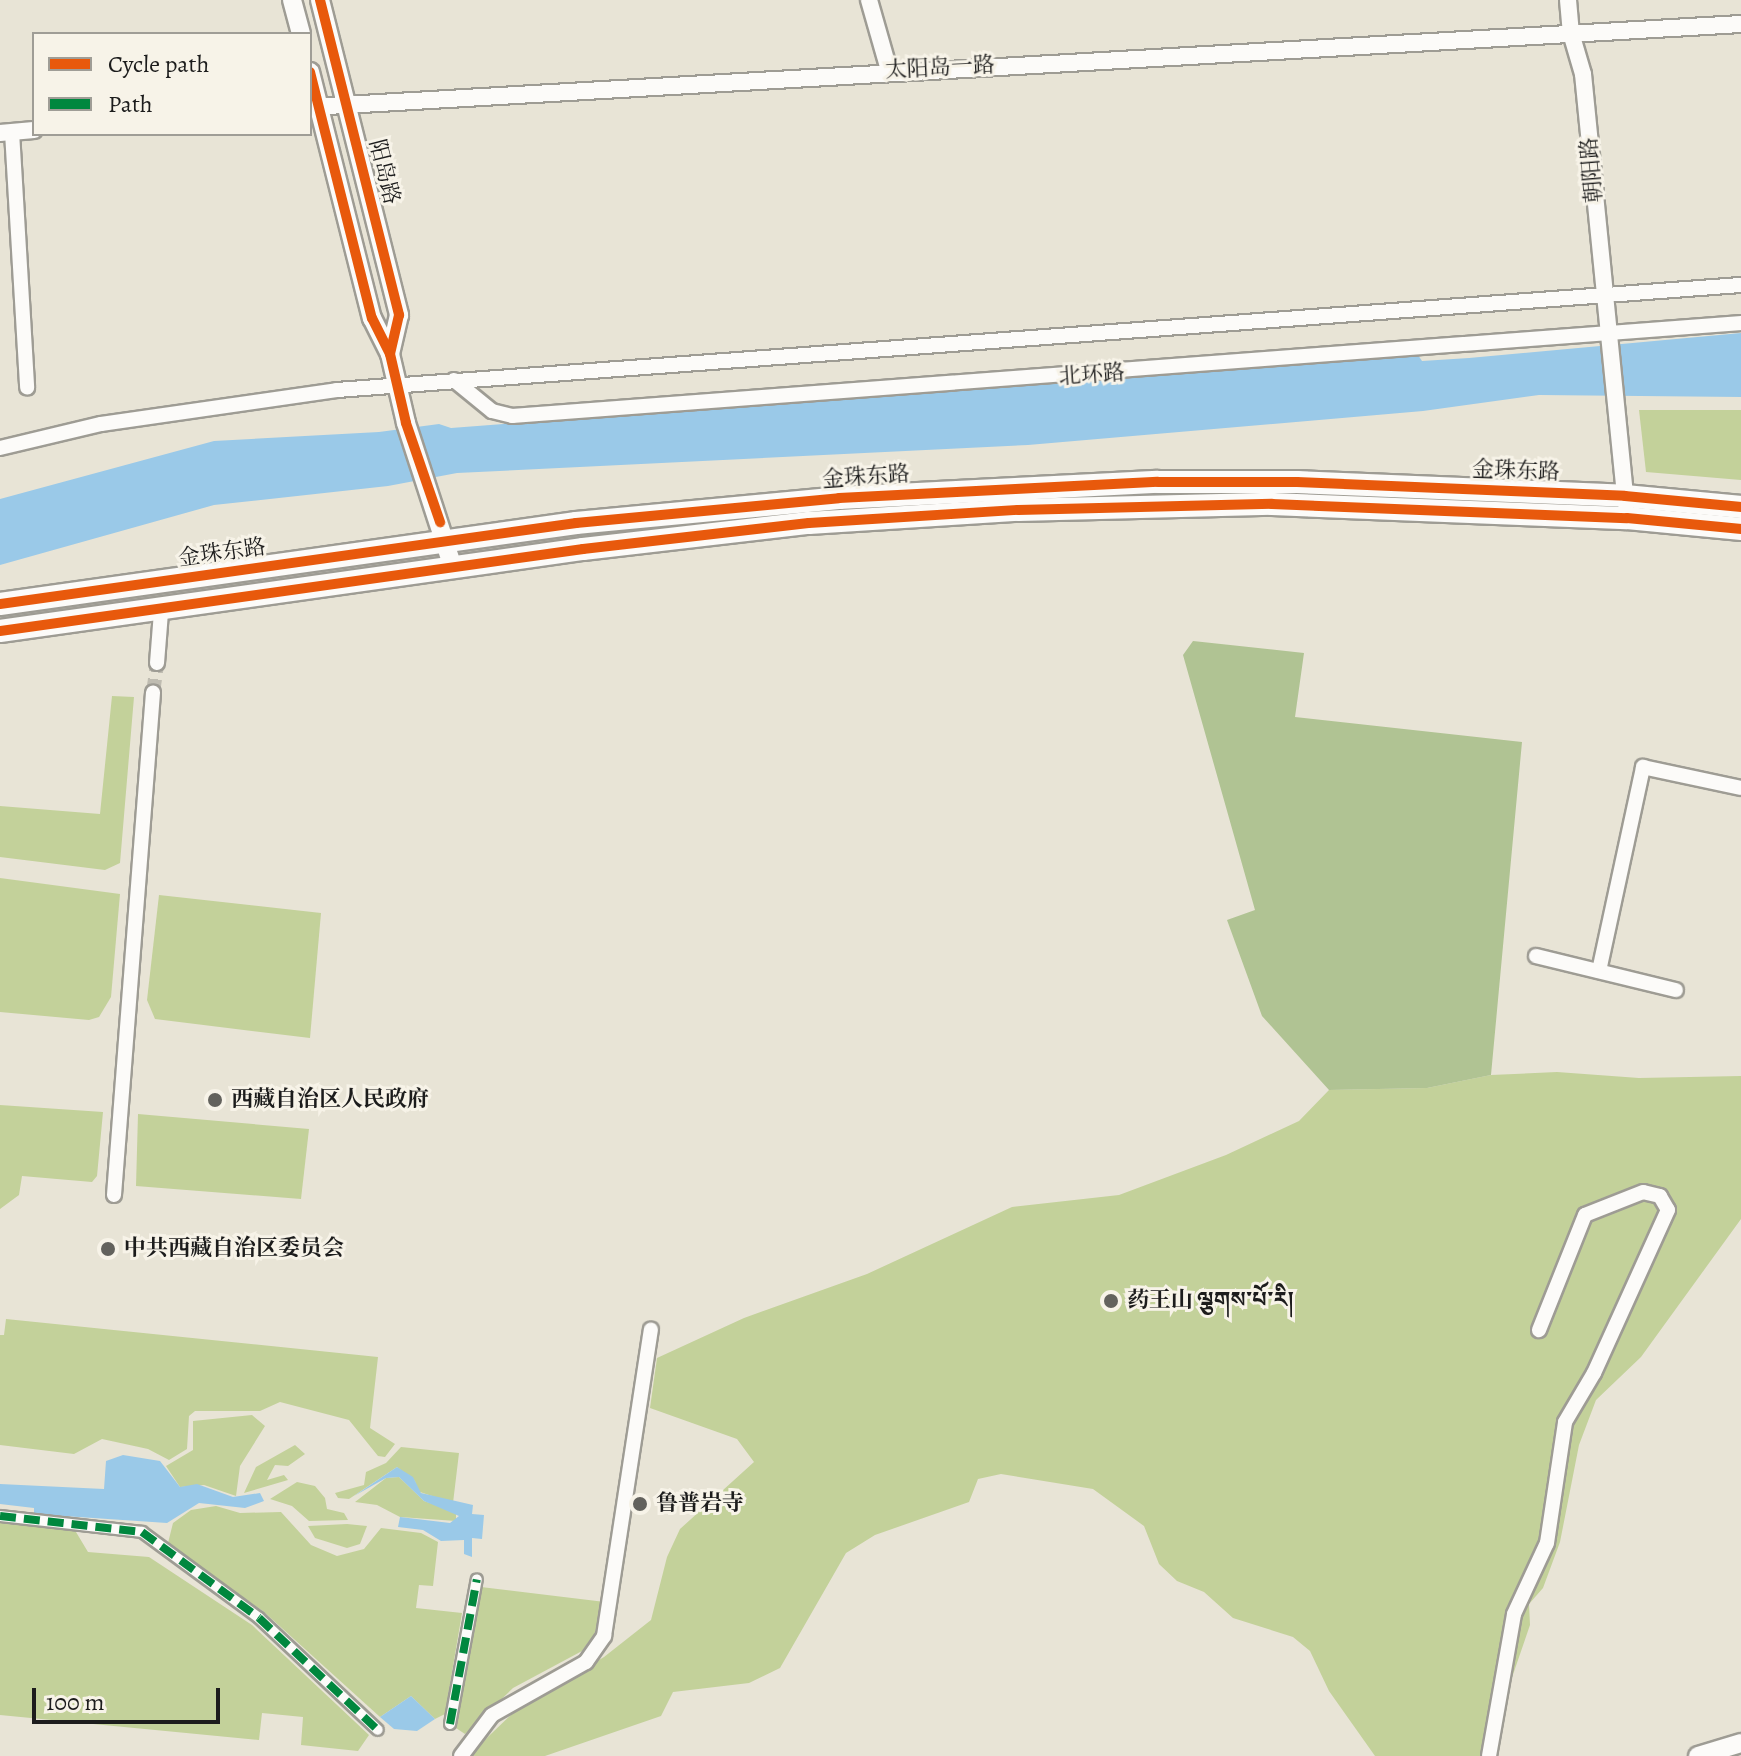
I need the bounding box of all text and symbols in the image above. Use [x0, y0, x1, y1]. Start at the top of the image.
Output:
legend [32, 32, 312, 136]
text: Cycle path [108, 48, 209, 80]
street label: 太阳岛一路 [884, 52, 996, 84]
text: Path [108, 88, 153, 120]
street label: 朝阳路 [1576, 136, 1608, 204]
street label: 阳岛路 [363, 137, 405, 207]
street label: 北环路 [1058, 360, 1126, 390]
street label: 金珠东路 [1472, 456, 1560, 486]
street label: 金珠东路 [821, 461, 911, 493]
street label: 金珠东路 [177, 534, 267, 572]
place label: 西藏自治区人民政府 [231, 1087, 429, 1113]
marker: 西藏自治区人民政府 [206, 1091, 224, 1109]
place label: 中共西藏自治区委员会 [124, 1236, 344, 1262]
marker: 中共西藏自治区委员会 [99, 1240, 117, 1258]
place label: 药王山 ལྕགས་པོ་རི། [1127, 1288, 1294, 1314]
marker: 药王山 ལྕགས་པོ་རི། [1102, 1292, 1120, 1310]
place label: 鲁普岩寺 [656, 1491, 744, 1517]
marker: 鲁普岩寺 [631, 1495, 649, 1513]
scale bar [36, 1672, 224, 1722]
text: 100 m [46, 1686, 105, 1718]

